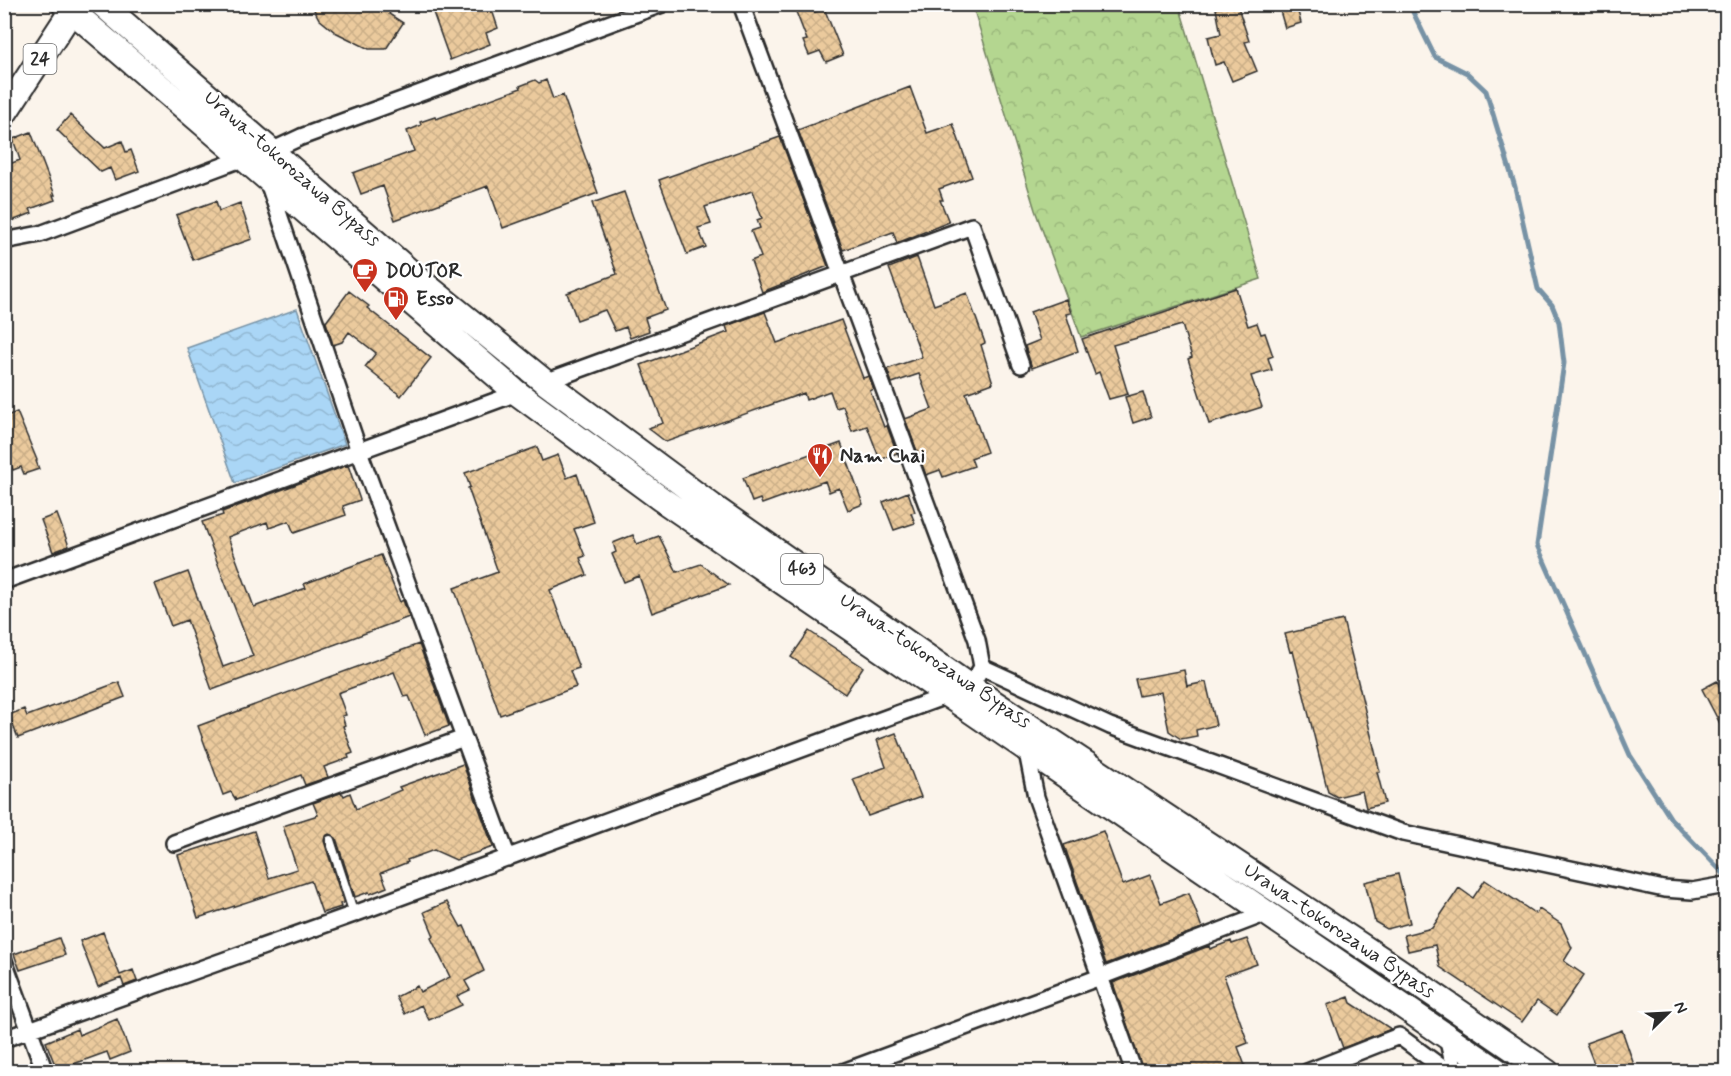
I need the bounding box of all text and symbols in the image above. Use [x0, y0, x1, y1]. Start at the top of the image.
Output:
road number: 24 [24, 44, 57, 74]
street label: Urawa-tokorozawa Bypass [198, 85, 386, 253]
cafe icon: DOUTOR [350, 256, 380, 294]
place label: DOUTOR [385, 258, 462, 285]
fuel station icon: Esso [381, 284, 411, 322]
place label: Esso [416, 286, 454, 313]
restaurant icon: Nam Chai [805, 441, 835, 479]
place label: Nam Chai [840, 443, 925, 470]
road number: 463 [781, 554, 823, 584]
street label: Urawa-tokorozawa Bypass [834, 587, 1036, 735]
street label: Urawa-tokorozawa Bypass [1238, 857, 1440, 1005]
north arrow [1638, 983, 1698, 1043]
text: N [1669, 998, 1692, 1017]

